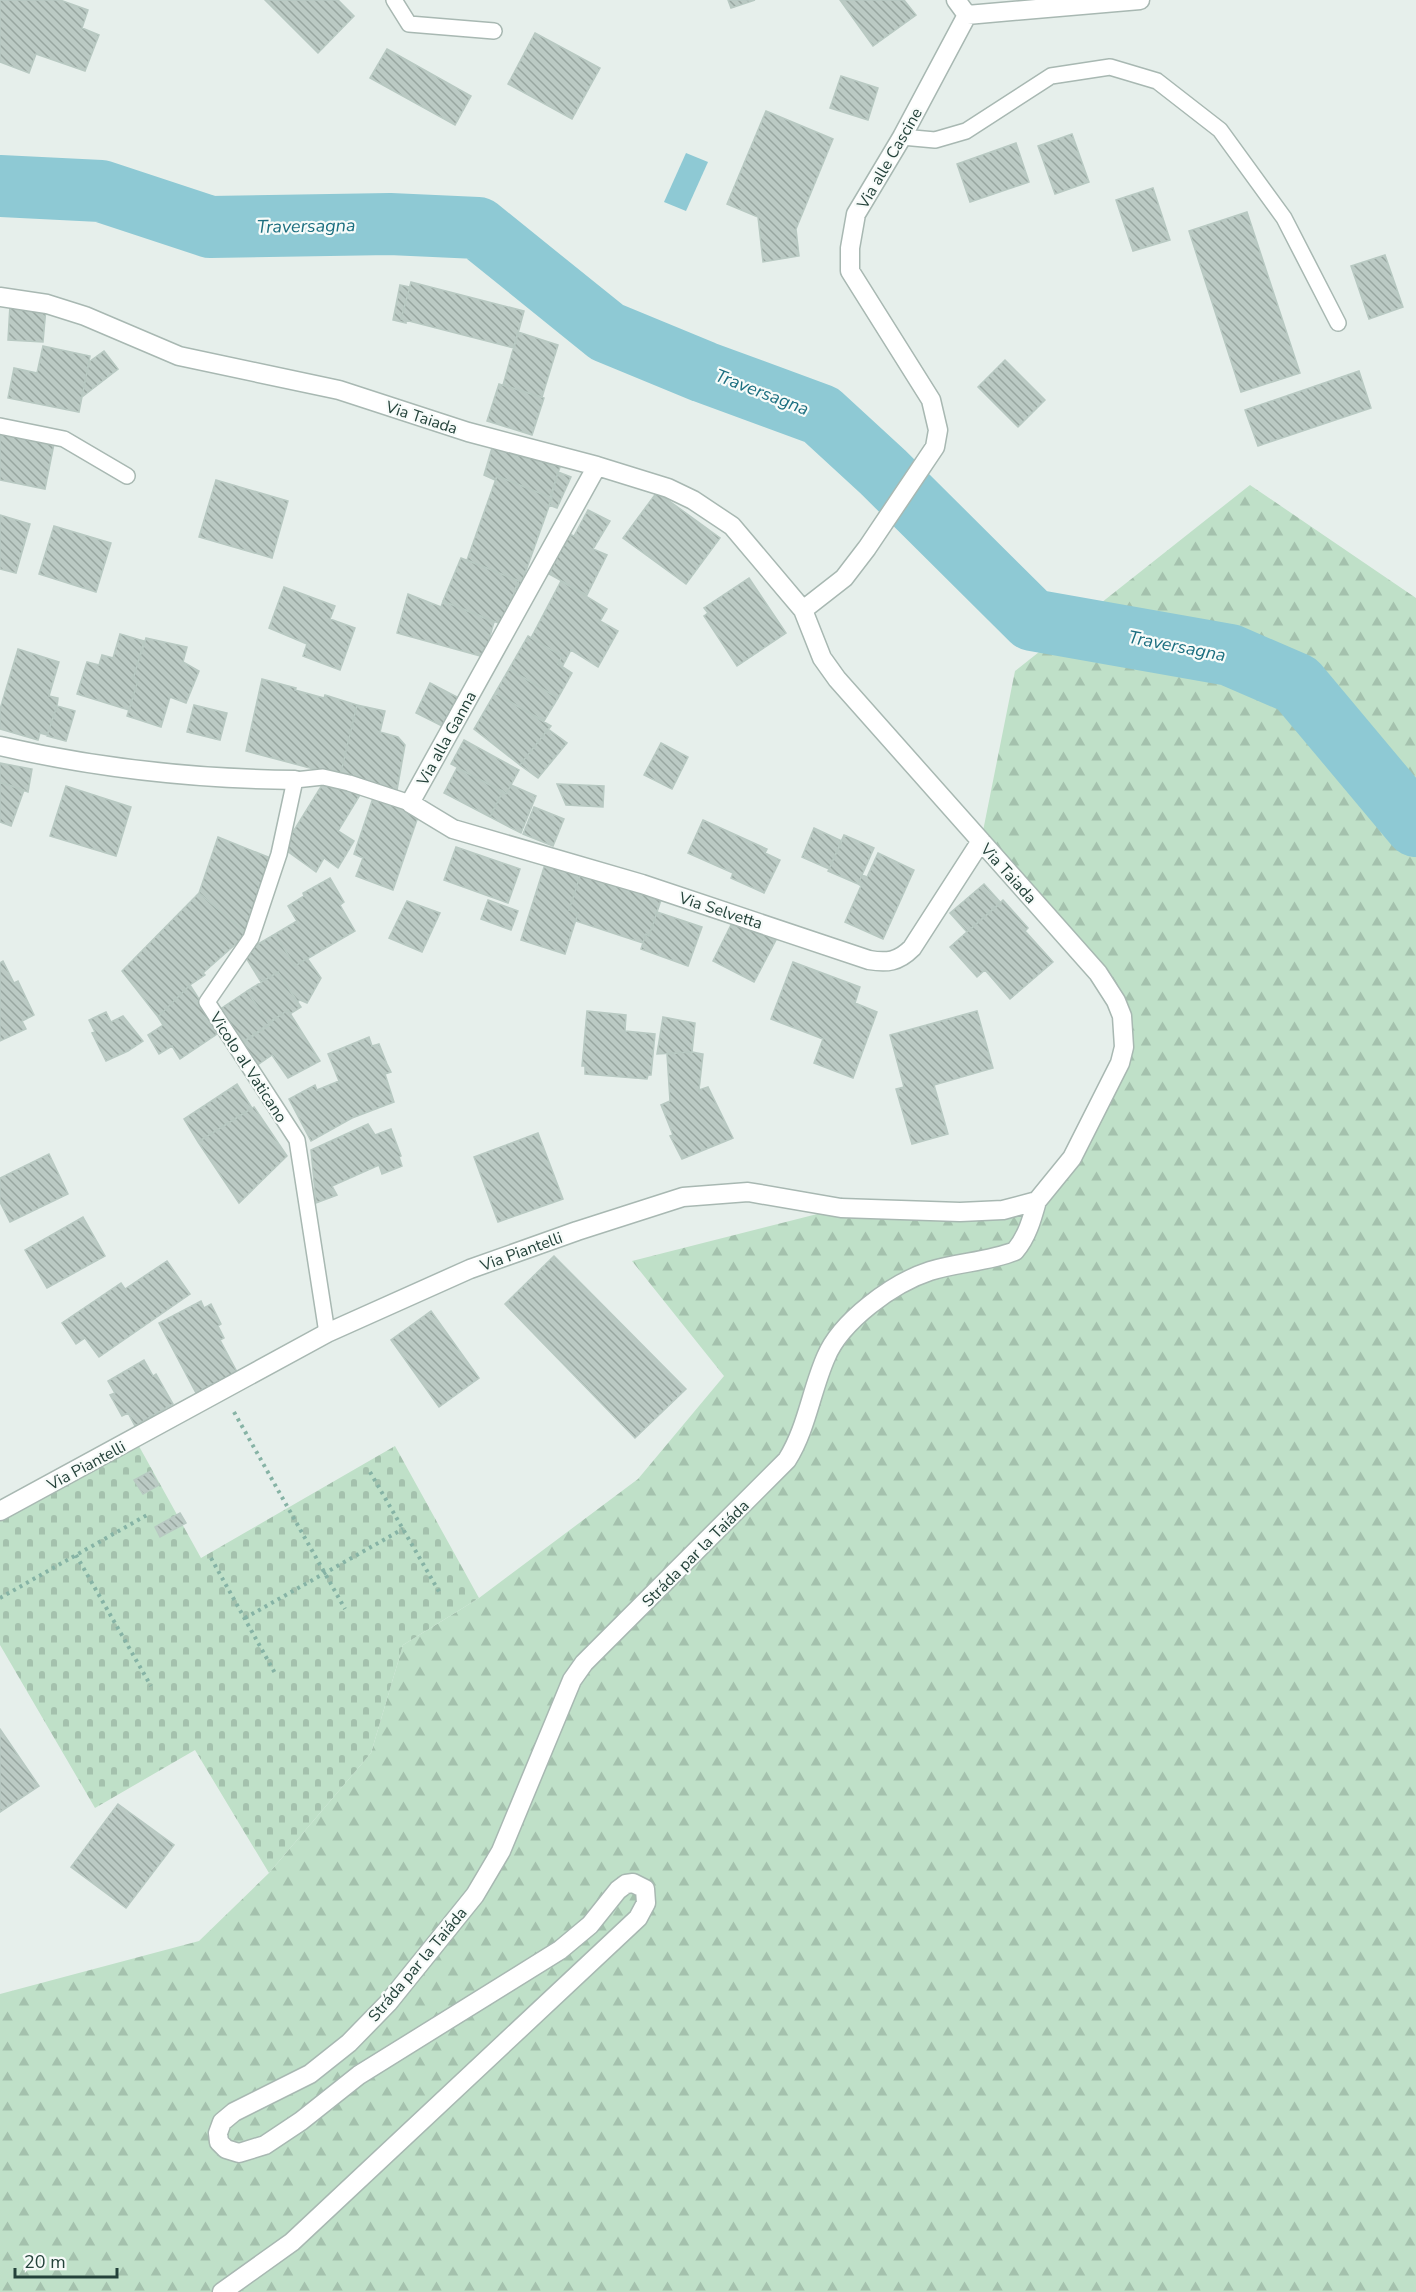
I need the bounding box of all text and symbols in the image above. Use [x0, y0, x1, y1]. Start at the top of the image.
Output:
street label: Via alle Cascine [852, 104, 928, 214]
water label: Traversagna [256, 213, 356, 239]
water label: Traversagna [712, 363, 812, 421]
street label: Via Taiada [382, 396, 460, 440]
water label: Traversagna [1126, 625, 1228, 667]
street label: Via alla Ganna [411, 687, 482, 790]
street label: Via Taiada [975, 838, 1041, 909]
street label: Via Selvetta [675, 887, 765, 935]
street label: Vicolo al Vaticano [204, 1007, 292, 1127]
street label: Via Piantelli [476, 1227, 565, 1277]
street label: Via Piantelli [42, 1436, 130, 1496]
street label: Stráda par la Taiáda [637, 1495, 754, 1612]
street label: Stráda par la Taiáda [363, 1903, 472, 2027]
scale bar [15, 2241, 117, 2279]
text: 20 m [24, 2250, 66, 2274]

